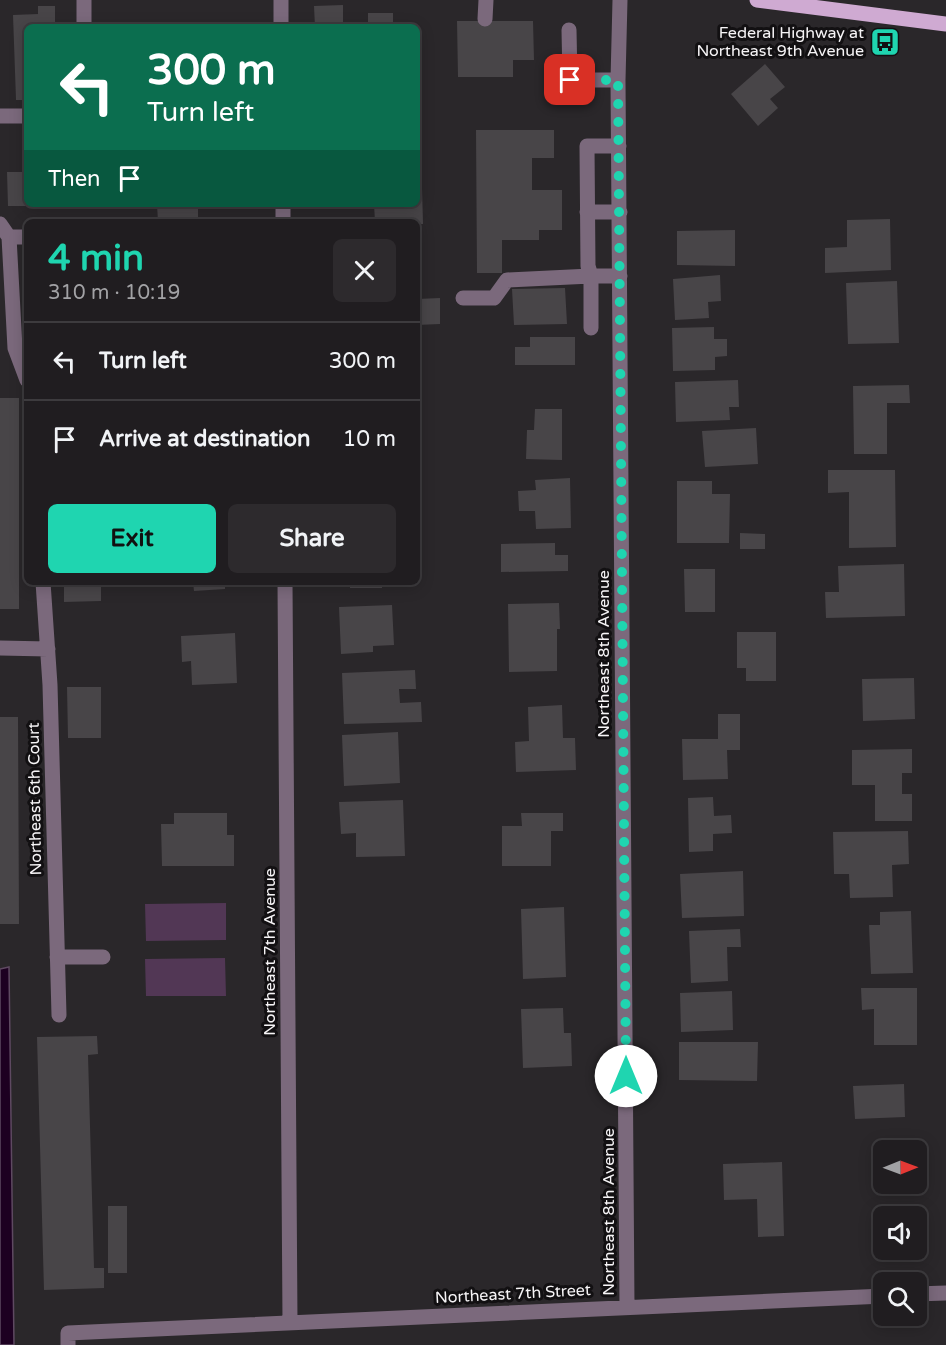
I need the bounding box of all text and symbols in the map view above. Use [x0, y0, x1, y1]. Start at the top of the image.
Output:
place label: Federal Highway at Northeast 9th Avenue [696, 23, 864, 61]
bus stop icon: Federal Highway at Northeast 9th Avenue [869, 26, 901, 58]
text: 300 m [147, 45, 276, 96]
icon: left [48, 48, 126, 126]
pin [544, 54, 595, 105]
icon: arrive [553, 63, 586, 96]
text: Turn left [147, 96, 254, 129]
icon: arrive [113, 162, 146, 195]
text: Then [48, 166, 101, 192]
text: 4 min [48, 237, 144, 280]
button: close [333, 239, 396, 302]
text: 310 m · 10:19 [48, 281, 180, 305]
icon: left [48, 345, 81, 378]
text: Turn left [99, 348, 187, 374]
text: 300 m [329, 348, 396, 374]
icon: arrive [48, 423, 81, 456]
text: Arrive at destination [99, 426, 310, 452]
text: 10 m [342, 426, 396, 452]
button: Exit [48, 504, 216, 573]
button: Share [228, 504, 396, 573]
street label: Northeast 8th Avenue [594, 570, 614, 738]
street label: Northeast 6th Court [24, 722, 46, 876]
street label: Northeast 7th Avenue [260, 868, 280, 1036]
position arrow [594, 1044, 658, 1108]
street label: Northeast 8th Avenue [599, 1128, 619, 1296]
north arrow [873, 1140, 927, 1194]
map controls [873, 1140, 927, 1326]
button: sound [873, 1206, 927, 1260]
button: search [873, 1272, 927, 1326]
street label: Northeast 7th Street [435, 1280, 591, 1308]

